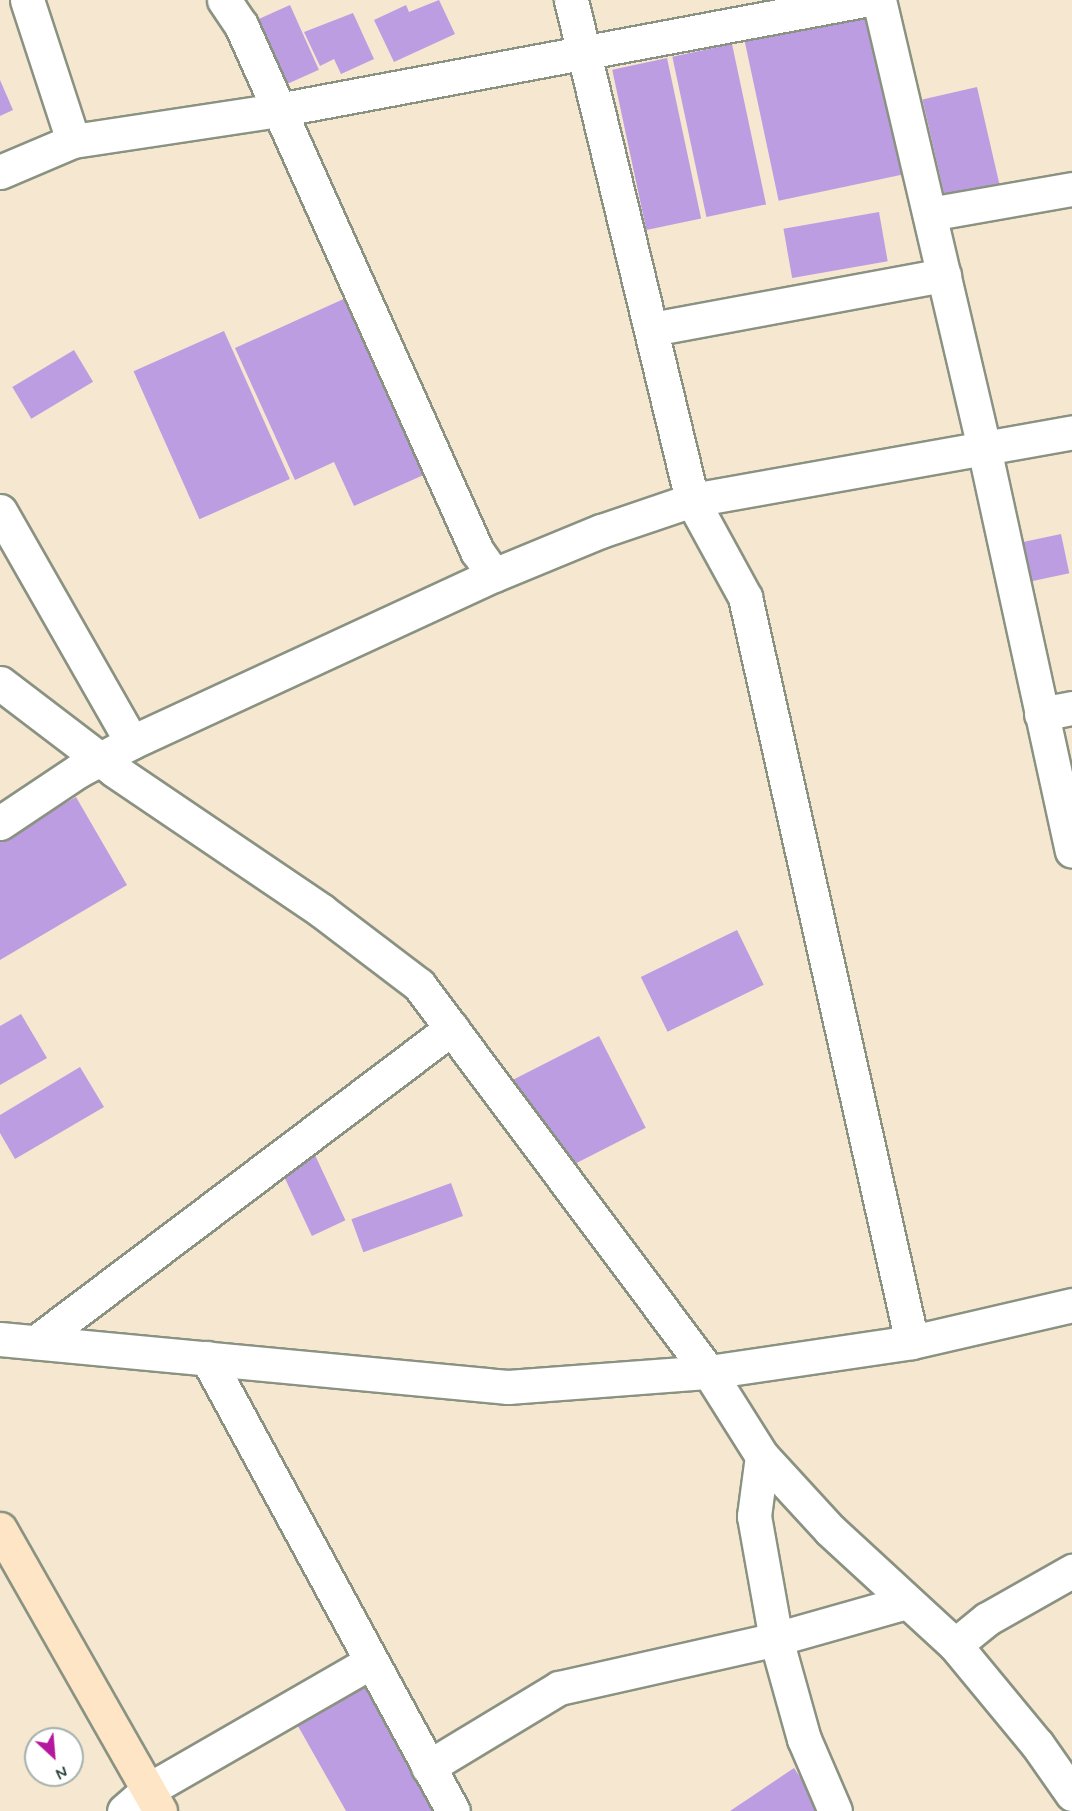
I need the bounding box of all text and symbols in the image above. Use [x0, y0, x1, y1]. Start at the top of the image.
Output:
north arrow [24, 1727, 84, 1787]
text: N [52, 1760, 71, 1784]

